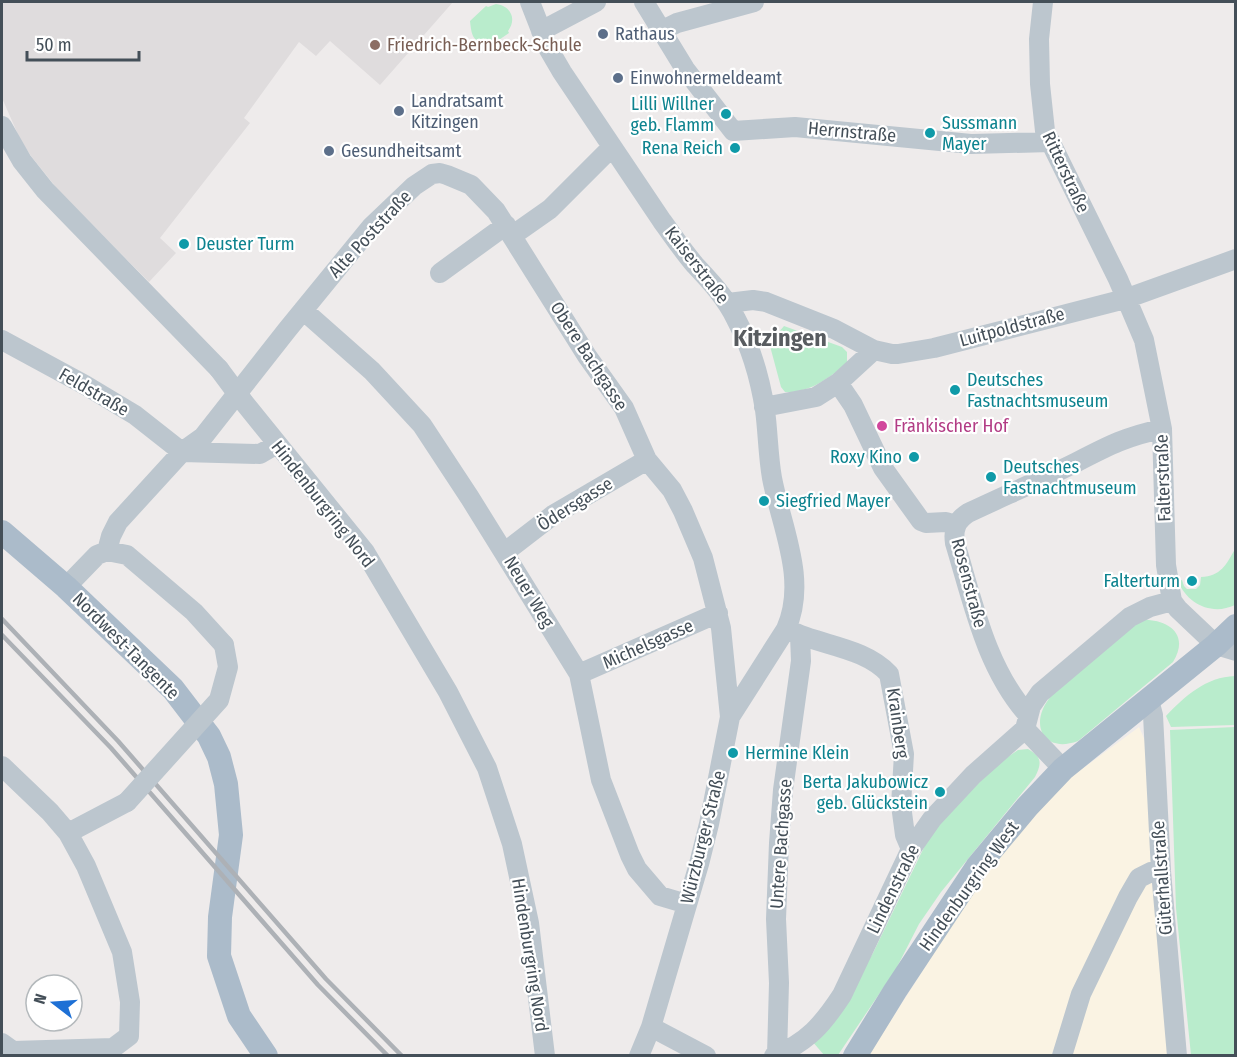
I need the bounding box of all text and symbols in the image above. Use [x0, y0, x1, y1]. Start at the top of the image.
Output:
place label: Rathaus [615, 23, 675, 45]
scale bar [27, 24, 140, 62]
marker: Rathaus [596, 27, 610, 41]
text: 50 m [36, 34, 72, 56]
place label: Friedrich-Bernbeck-Schule [387, 34, 582, 56]
marker: Friedrich-Bernbeck-Schule [368, 38, 382, 52]
place label: Einwohnermeldeamt [630, 67, 782, 89]
marker: Einwohnermeldeamt [611, 71, 625, 85]
place label: Landratsamt Kitzingen [411, 90, 503, 133]
place label: Lilli Willner geb. Flamm [631, 93, 715, 136]
marker: Landratsamt Kitzingen [392, 104, 406, 118]
marker: Lilli Willner geb. Flamm [719, 107, 733, 121]
place label: Sussmann Mayer [942, 112, 1017, 155]
street label: Herrnstraße [807, 117, 897, 147]
marker: Sussmann Mayer [923, 126, 937, 140]
street label: Ritterstraße [1038, 128, 1094, 216]
place label: Rena Reich [642, 137, 723, 159]
place label: Gesundheitsamt [341, 140, 461, 162]
marker: Rena Reich [728, 141, 742, 155]
marker: Gesundheitsamt [322, 144, 336, 158]
street label: Alte Poststraße [324, 186, 416, 282]
street label: Kaiserstraße [660, 222, 734, 308]
place label: Deuster Turm [196, 233, 295, 255]
marker: Deuster Turm [177, 237, 191, 251]
street label: Obere Bachgasse [546, 297, 632, 415]
street label: Luitpoldstraße [957, 302, 1067, 352]
district label: Kitzingen [733, 324, 827, 352]
street label: Feldstraße [55, 363, 133, 421]
place label: Deutsches Fastnachtsmuseum [967, 369, 1108, 412]
marker: Deutsches Fastnachtsmuseum [948, 383, 962, 397]
place label: Fränkischer Hof [894, 415, 1010, 437]
marker: Fränkischer Hof [875, 419, 889, 433]
street label: Falterstraße [1150, 434, 1176, 522]
street label: Hindenburgring Nord [267, 436, 379, 572]
place label: Roxy Kino [830, 446, 902, 468]
marker: Roxy Kino [907, 450, 921, 464]
place label: Deutsches Fastnachtmuseum [1003, 456, 1137, 499]
marker: Deutsches Fastnachtmuseum [984, 470, 998, 484]
street label: Ödersgasse [533, 472, 617, 536]
place label: Siegfried Mayer [776, 490, 891, 512]
marker: Siegfried Mayer [757, 494, 771, 508]
street label: Rosenstraße [947, 536, 992, 630]
street label: Neuer Weg [499, 552, 559, 632]
place label: Falterturm [1104, 570, 1180, 592]
marker: Falterturm [1185, 574, 1199, 588]
street label: Nordwest-Tangente [68, 588, 184, 704]
street label: Michelsgasse [599, 614, 697, 674]
street label: Krainberg [882, 686, 914, 760]
place label: Hermine Klein [745, 742, 849, 764]
marker: Hermine Klein [726, 746, 740, 760]
street label: Würzburger Straße [676, 768, 730, 906]
place label: Berta Jakubowicz geb. Glückstein [803, 771, 928, 814]
street label: Untere Bachgasse [765, 778, 797, 910]
marker: Berta Jakubowicz geb. Glückstein [933, 785, 947, 799]
street label: Hindenburgring West [914, 817, 1024, 955]
street label: Güterhallstraße [1147, 820, 1177, 936]
street label: Lindenstraße [862, 841, 924, 937]
street label: Hindenburgring Nord [507, 877, 553, 1033]
north arrow [24, 973, 84, 1033]
text: N [30, 991, 51, 1006]

